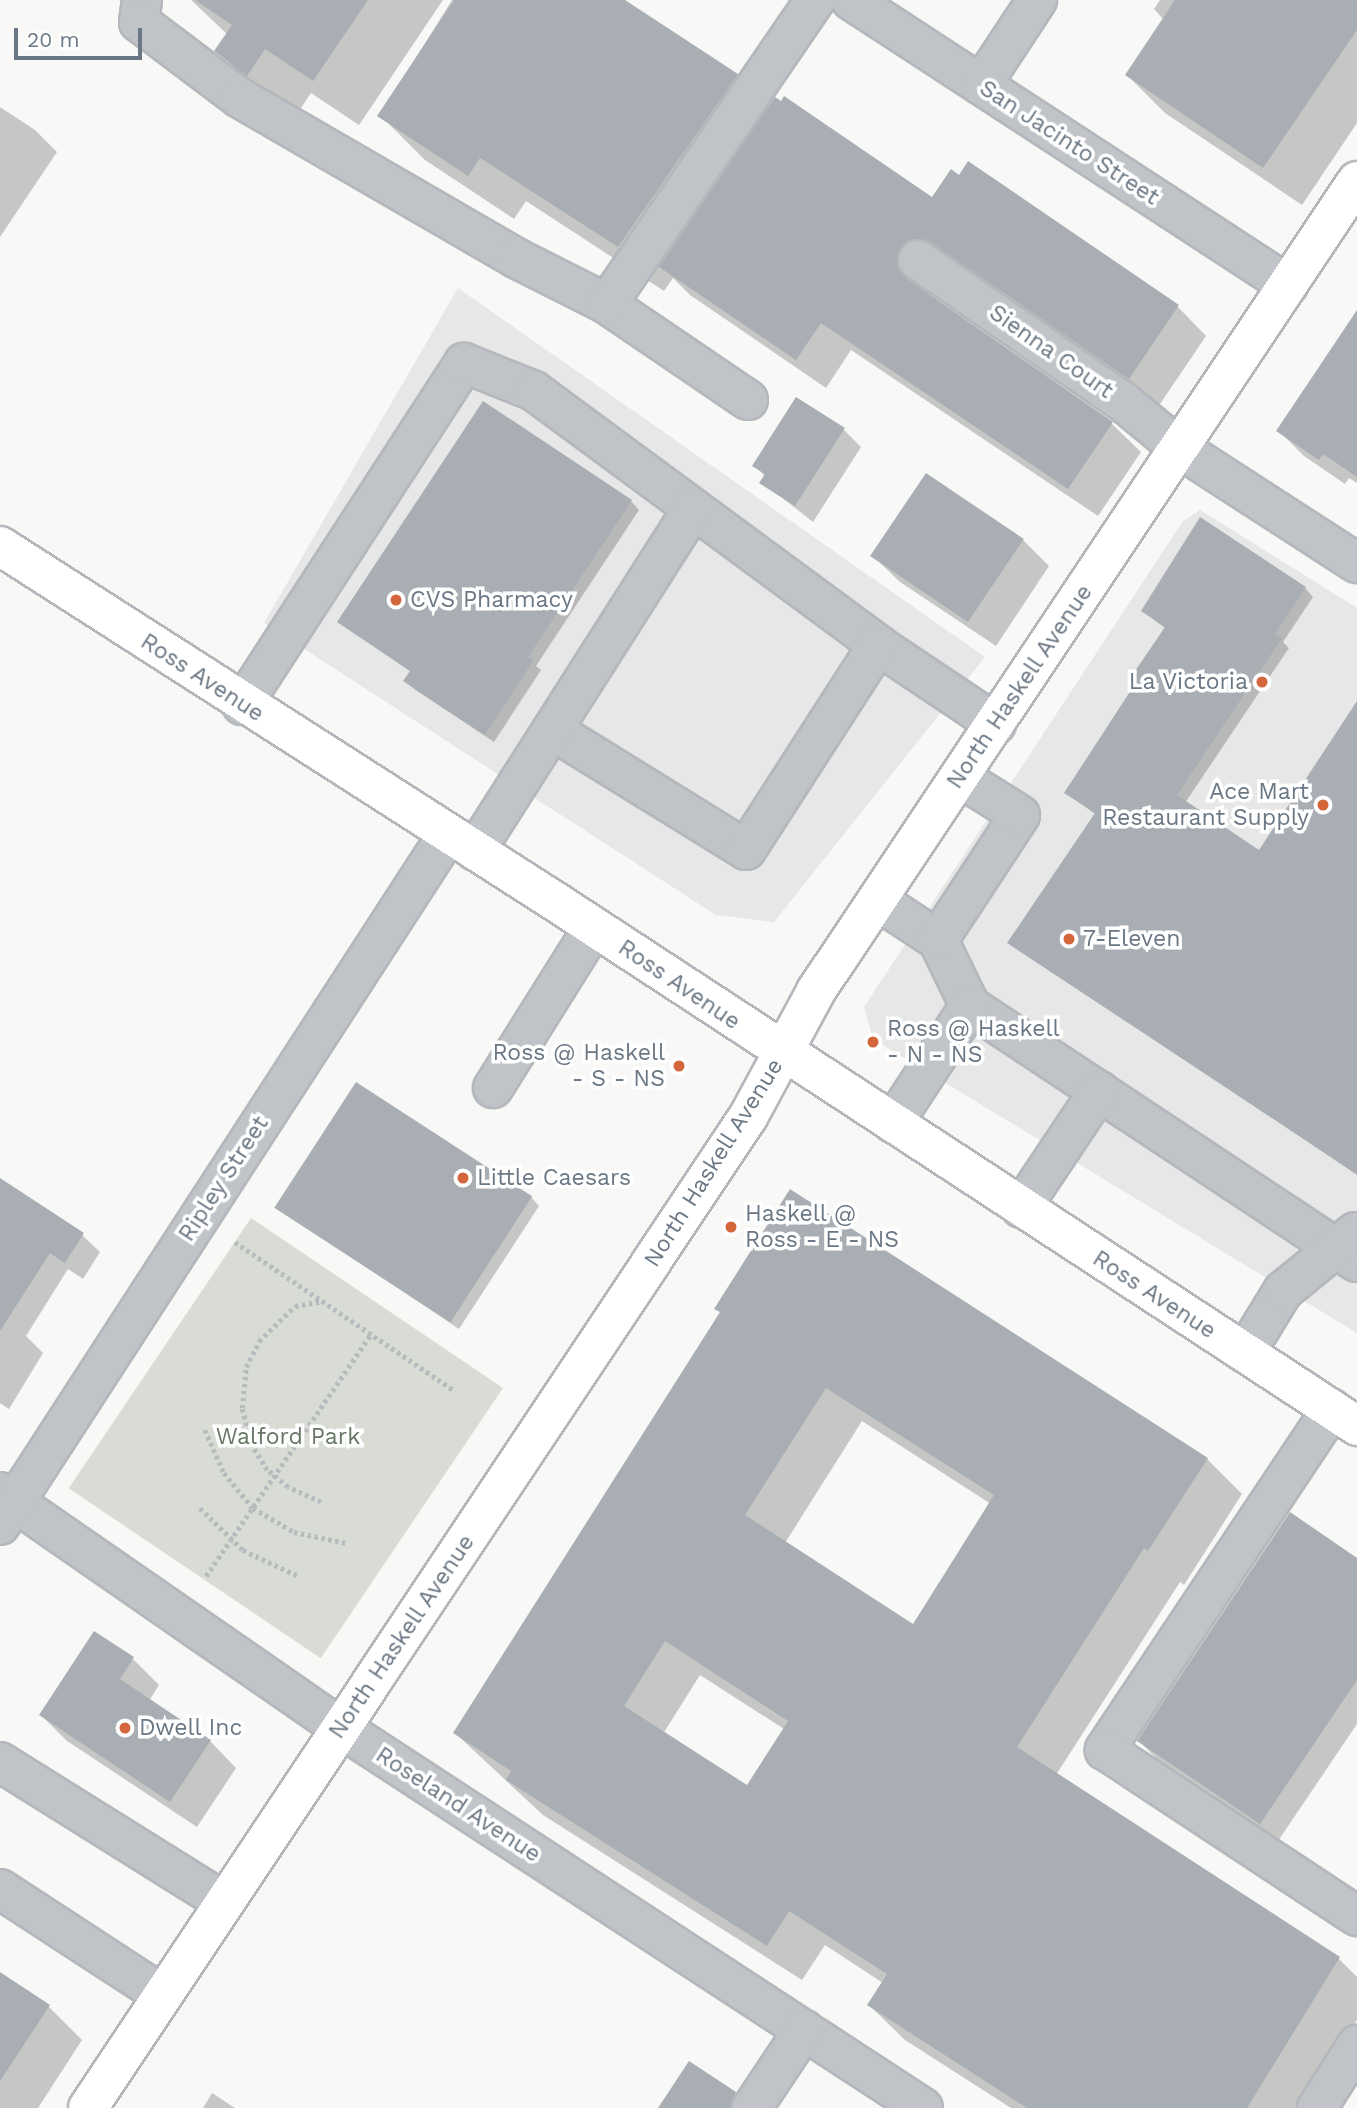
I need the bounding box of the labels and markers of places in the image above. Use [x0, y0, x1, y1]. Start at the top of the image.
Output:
place label: CVS Pharmacy [410, 586, 573, 614]
marker: CVS Pharmacy [388, 592, 404, 608]
place label: La Victoria [1128, 668, 1248, 696]
marker: La Victoria [1254, 674, 1270, 690]
place label: Ace Mart Restaurant Supply [1102, 778, 1309, 832]
marker: Ace Mart Restaurant Supply [1315, 797, 1331, 813]
place label: 7-Eleven [1083, 925, 1181, 953]
marker: 7-Eleven [1061, 931, 1077, 947]
place label: Ross @ Haskell - N - NS [887, 1015, 1060, 1069]
marker: Ross @ Haskell - N - NS [865, 1034, 881, 1050]
place label: Ross @ Haskell - S - NS [492, 1039, 665, 1093]
marker: Ross @ Haskell - S - NS [671, 1058, 687, 1074]
place label: Little Caesars [477, 1164, 631, 1192]
marker: Little Caesars [455, 1170, 471, 1186]
place label: Haskell @ Ross - E - NS [745, 1200, 899, 1254]
marker: Haskell @ Ross - E - NS [723, 1219, 739, 1235]
place label: Dwell Inc [139, 1714, 243, 1742]
marker: Dwell Inc [117, 1720, 133, 1736]

